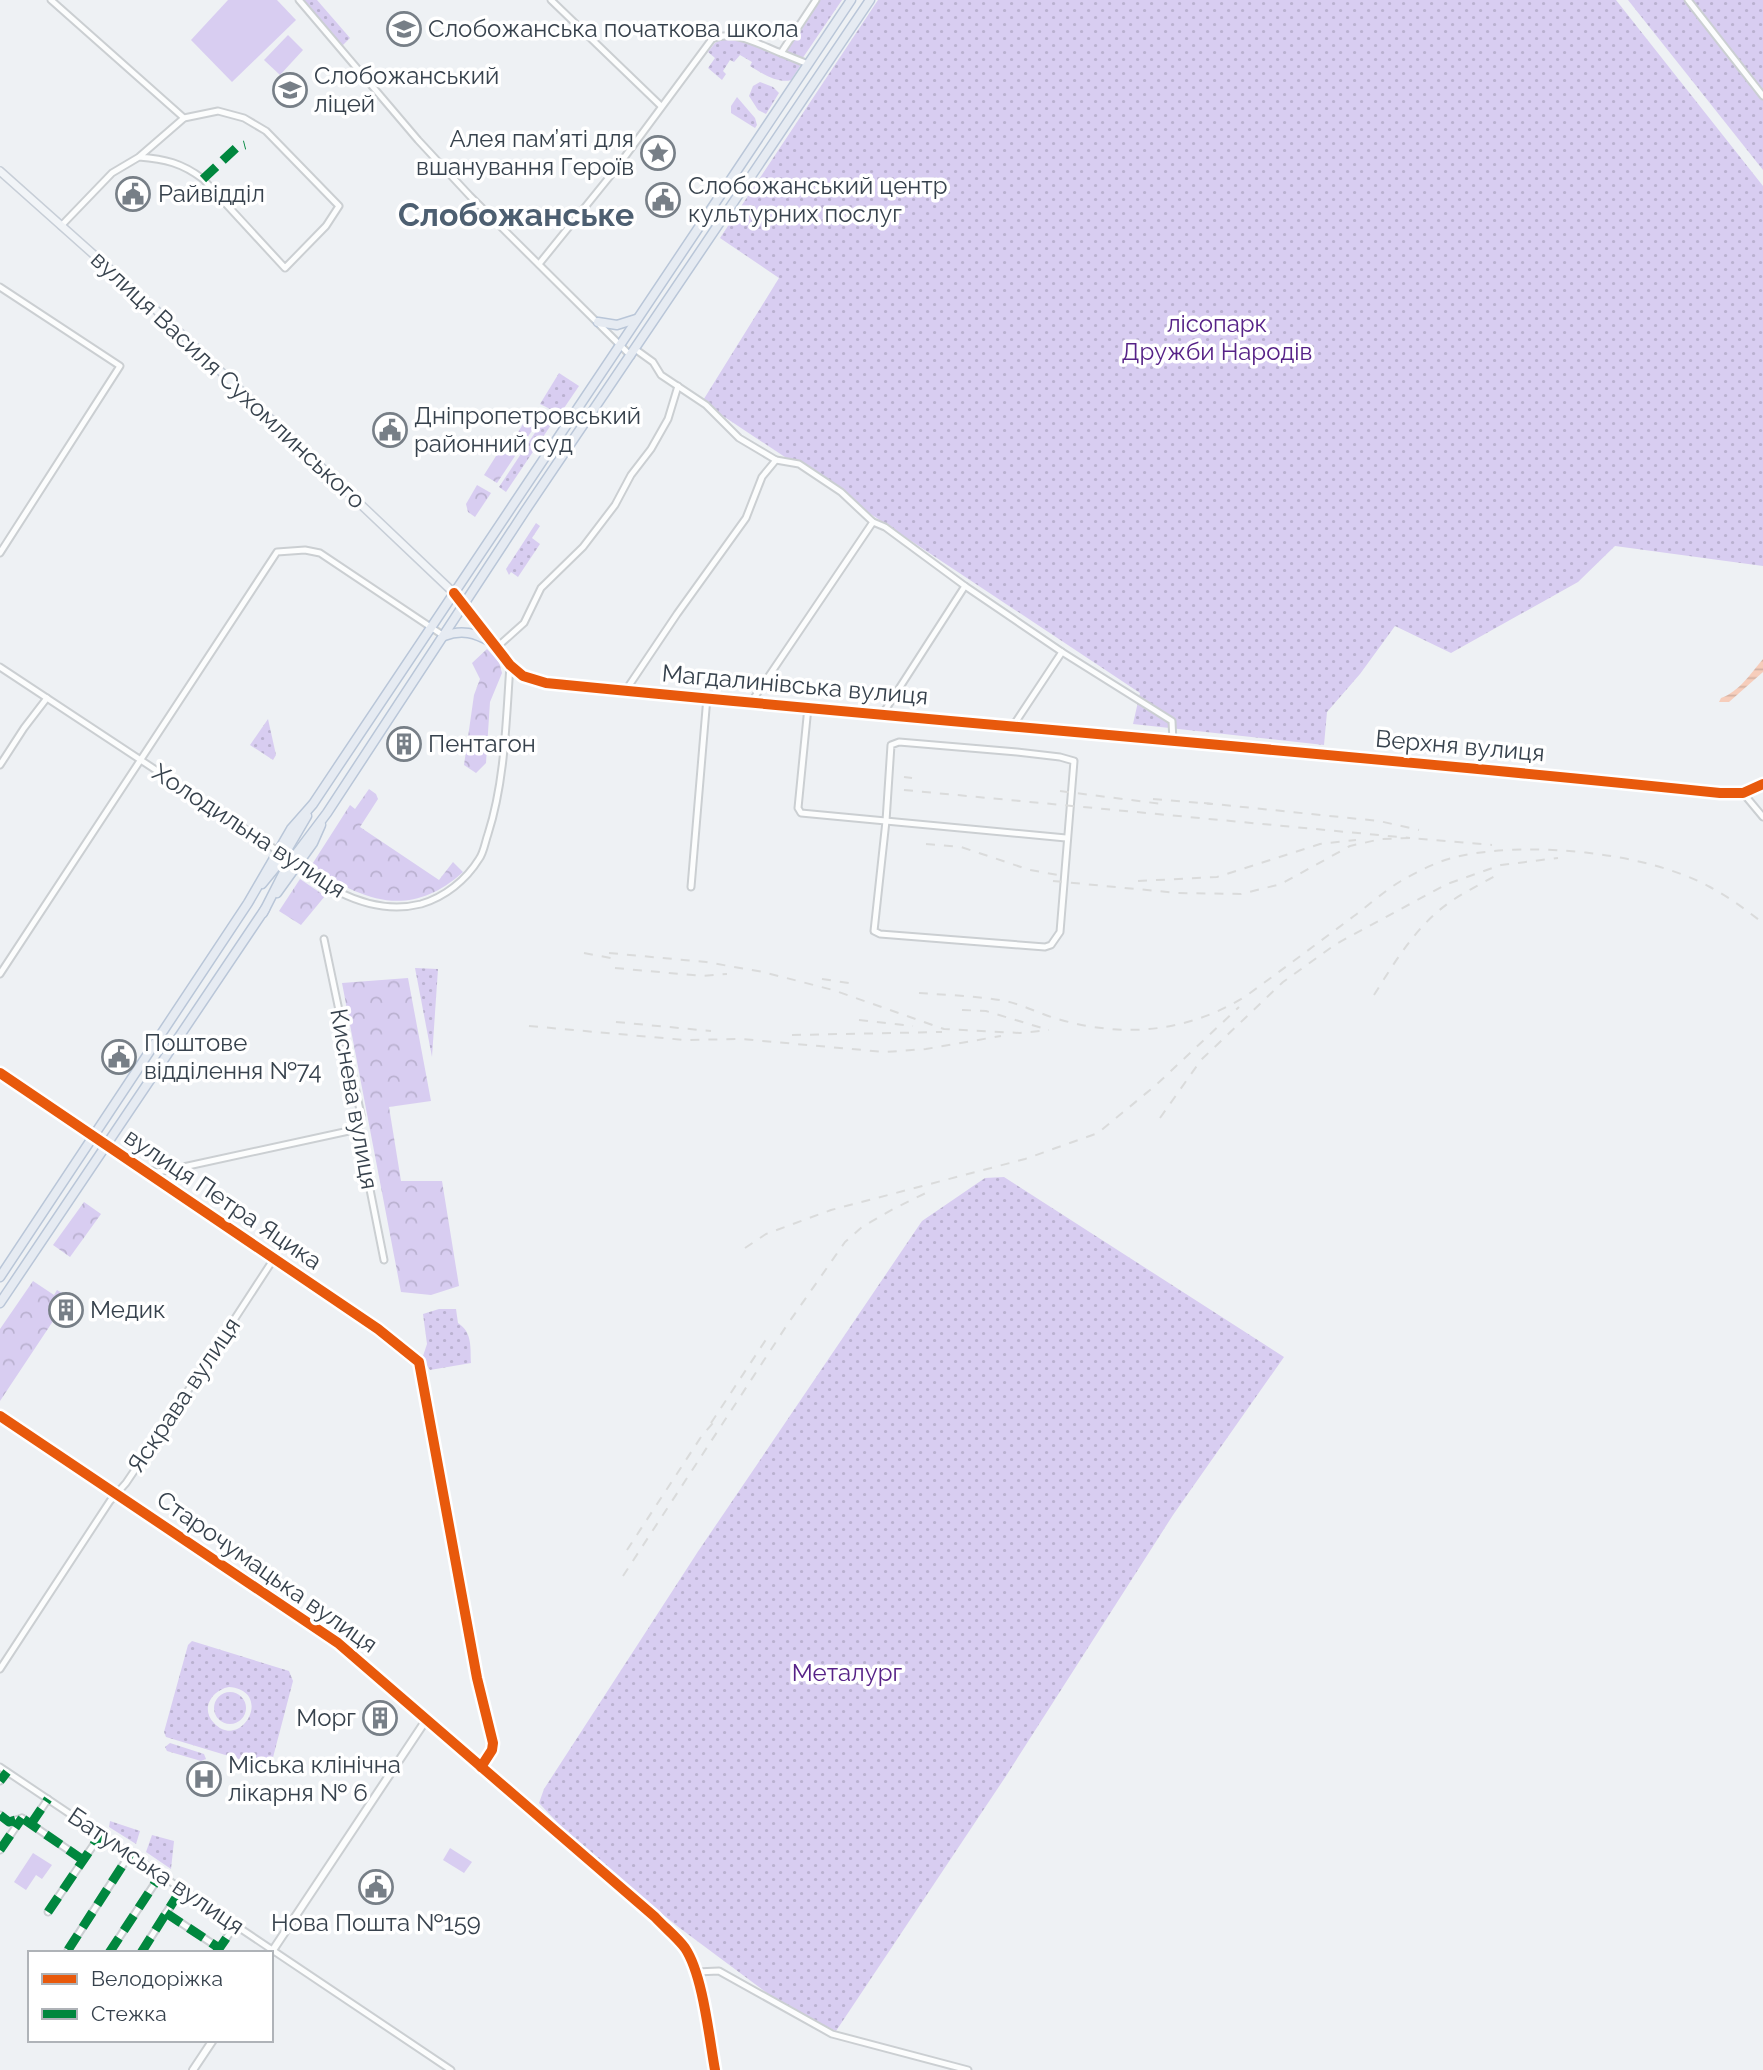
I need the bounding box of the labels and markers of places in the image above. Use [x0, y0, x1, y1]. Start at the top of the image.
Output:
school or university icon: Cлобожанська початкова школа [385, 10, 423, 48]
place label: Cлобожанська початкова школа [428, 14, 799, 43]
place label: Слобожанський ліцей [314, 61, 499, 118]
school or university icon: Слобожанський ліцей [271, 71, 309, 109]
place label: Алея пам’яті для вшанування Героїв [416, 124, 634, 181]
place icon: Алея пам’яті для вшанування Героїв [639, 134, 677, 172]
place label: Слобожанський центр культурних послуг [688, 171, 948, 228]
public building icon: Райвідділ [114, 175, 152, 213]
place label: Райвідділ [158, 179, 265, 208]
public building icon: Слобожанський центр культурних послуг [644, 181, 682, 219]
place label: Дніпропетровський районний суд [414, 401, 641, 458]
public building icon: Дніпропетровський районний суд [371, 411, 409, 449]
building icon: Пентагон [385, 725, 423, 763]
place label: Пентагон [428, 729, 536, 758]
place label: Поштове відділення №74 [144, 1028, 322, 1085]
public building icon: Поштове відділення №74 [100, 1038, 138, 1076]
building icon: Медик [47, 1291, 85, 1329]
place label: Медик [90, 1295, 166, 1324]
building icon: Морг [361, 1699, 399, 1737]
place label: Морг [296, 1703, 356, 1732]
place label: Міська клінічна лікарня № 6 [228, 1750, 401, 1807]
hospital icon: Міська клінічна лікарня № 6 [185, 1760, 223, 1798]
public building icon: Нова Пошта №159 [357, 1868, 395, 1906]
place label: Нова Пошта №159 [271, 1908, 481, 1937]

